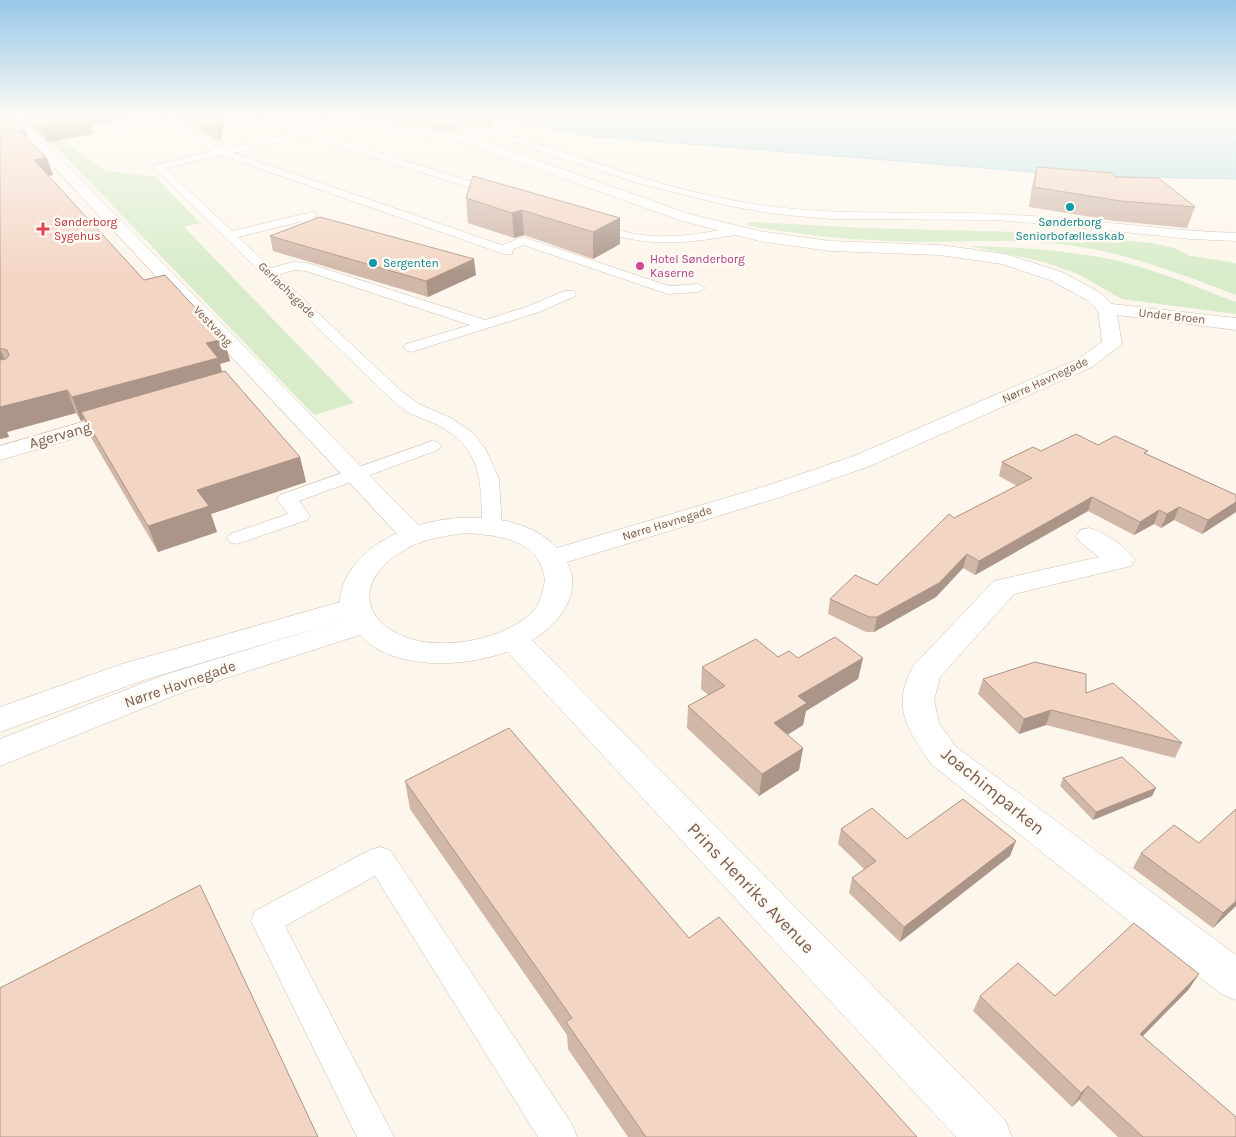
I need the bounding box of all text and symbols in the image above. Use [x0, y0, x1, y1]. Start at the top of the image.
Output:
marker: Sønderborg Seniorbofællesskab [1064, 201, 1076, 213]
place label: Sønderborg Sygehus [54, 215, 117, 243]
place label: Sønderborg Seniorbofællesskab [1015, 215, 1125, 243]
marker: Sønderborg Sygehus [36, 222, 50, 236]
place label: Hotel Sønderborg Kaserne [650, 252, 745, 280]
place label: Sergenten [383, 256, 439, 270]
marker: Sergenten [367, 257, 379, 269]
street label: Gerlachsgade [255, 259, 319, 321]
marker: Hotel Sønderborg Kaserne [634, 260, 646, 272]
street label: Vestvang [191, 303, 236, 349]
street label: Under Broen [1138, 306, 1206, 326]
street label: Nørre Havnegade [1000, 354, 1090, 406]
street label: Agervang [27, 417, 94, 452]
street label: Nørre Havnegade [620, 503, 714, 543]
street label: Nørre Havnegade [122, 657, 238, 711]
street label: Joachimparken [937, 743, 1049, 839]
street label: Prins Henriks Avenue [683, 818, 819, 958]

